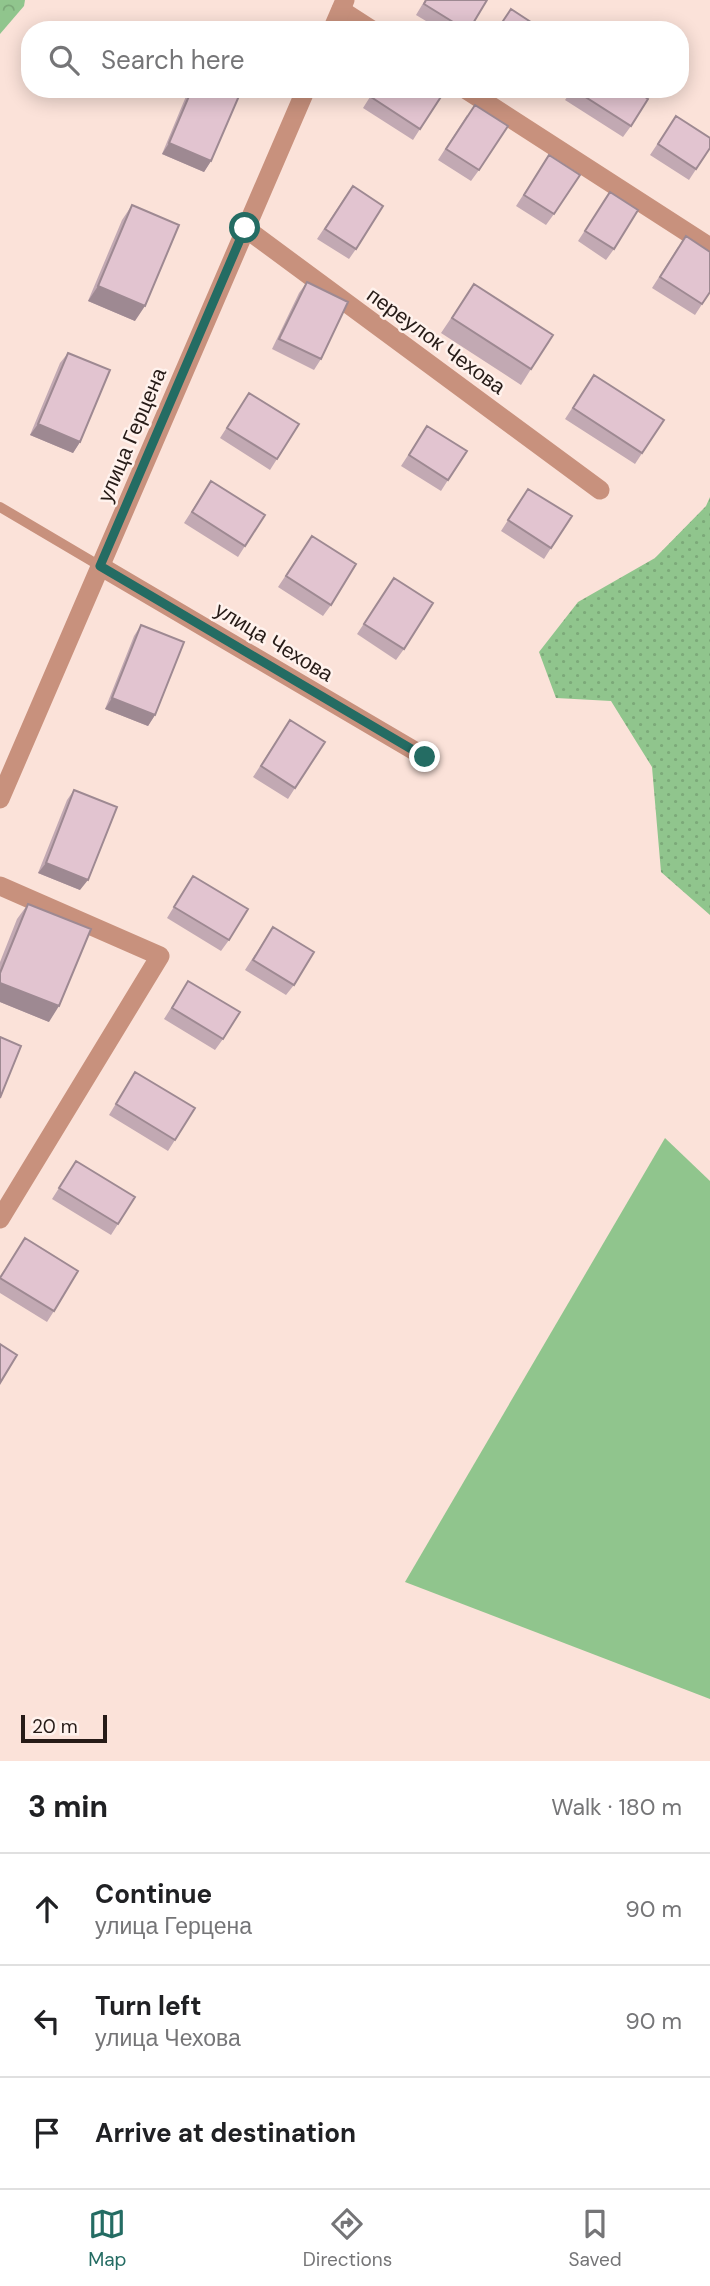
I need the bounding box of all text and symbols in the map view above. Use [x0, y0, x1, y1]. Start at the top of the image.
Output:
search box [21, 21, 689, 98]
icon: search [45, 41, 83, 79]
text: Search here [101, 43, 244, 77]
route start [229, 212, 260, 243]
street label: переулок Чехова [361, 281, 511, 401]
street label: улица Герцена [91, 363, 173, 506]
street label: улица Чехова [210, 596, 339, 688]
route end [409, 741, 440, 772]
scale bar [21, 1712, 107, 1744]
text: 20 m [32, 1714, 78, 1739]
text: 3 min [28, 1787, 108, 1826]
text: Walk · 180 m [551, 1792, 682, 1822]
text: Continue [95, 1877, 212, 1911]
icon: ahead [28, 1890, 66, 1928]
text: 90 m [625, 1894, 682, 1924]
text: улица Герцена [95, 1911, 252, 1941]
text: Turn left [95, 1989, 202, 2023]
icon: left [28, 2002, 66, 2040]
text: 90 m [625, 2006, 682, 2036]
text: улица Чехова [95, 2023, 241, 2053]
icon: arrive [28, 2114, 66, 2152]
text: Arrive at destination [95, 2116, 356, 2150]
tab: Map [88, 2205, 126, 2272]
tab: Directions [303, 2205, 392, 2272]
tab: Saved [569, 2205, 622, 2272]

